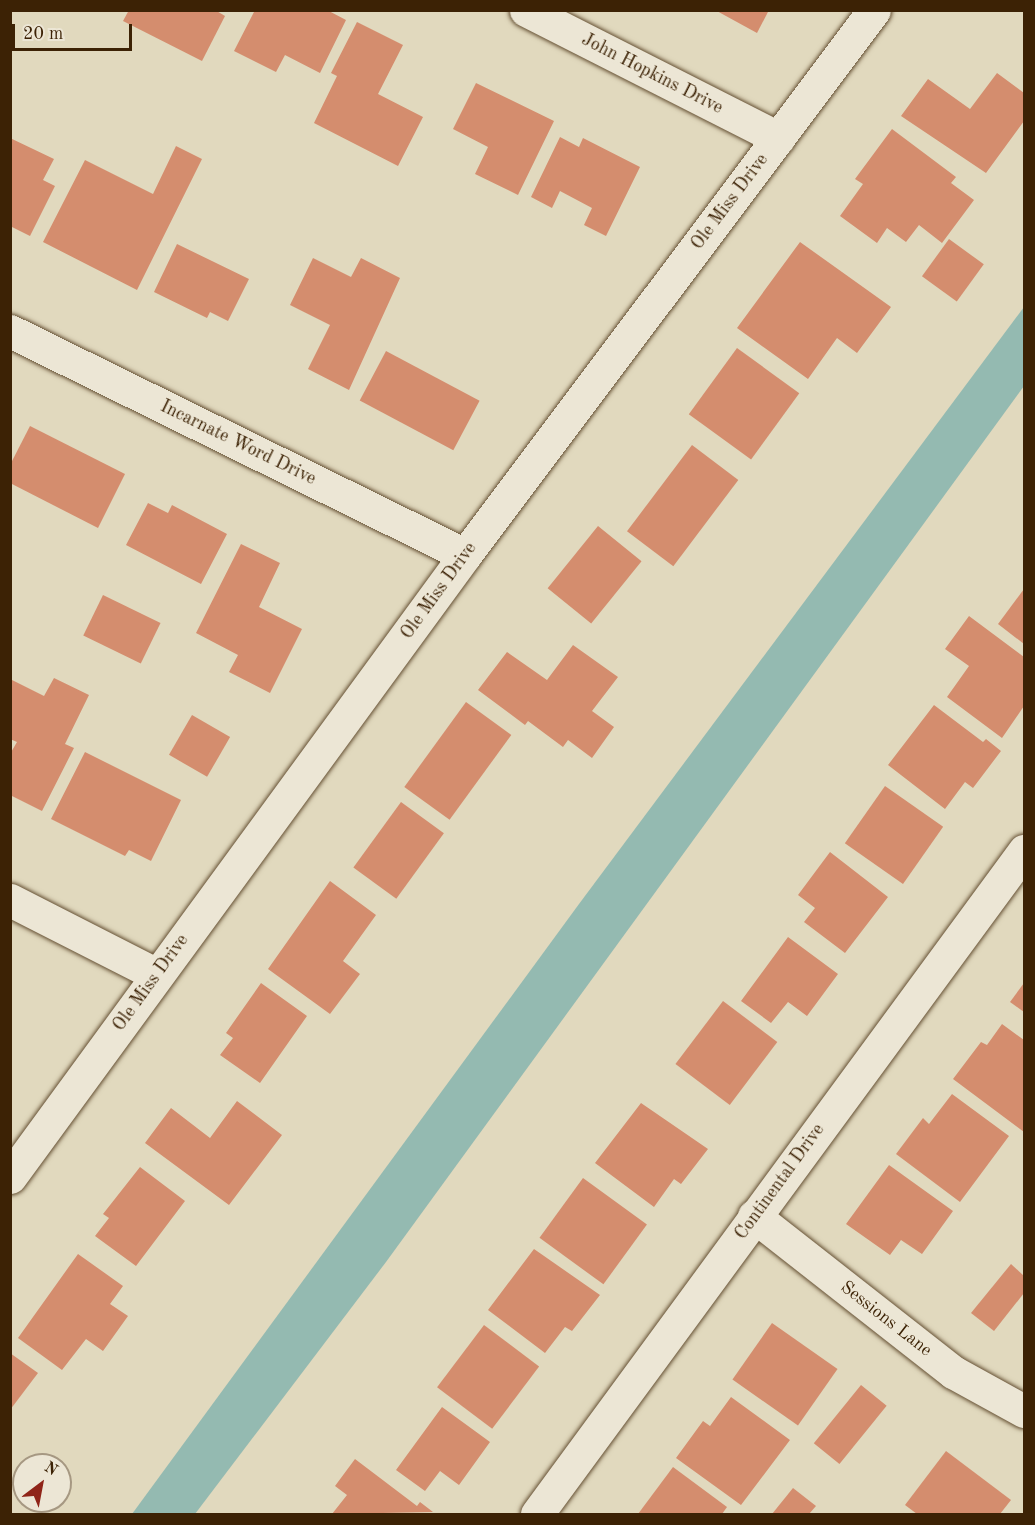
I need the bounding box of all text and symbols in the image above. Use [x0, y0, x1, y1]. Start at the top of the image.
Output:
scale bar [15, 12, 135, 50]
text: 20 m [23, 25, 63, 43]
street label: John Hopkins Drive [578, 29, 726, 119]
street label: Ole Miss Drive [687, 150, 773, 254]
street label: Incarnate Word Drive [157, 396, 319, 490]
street label: Ole Miss Drive [397, 538, 481, 644]
street label: Ole Miss Drive [109, 930, 193, 1036]
street label: Continental Drive [731, 1120, 829, 1244]
street label: Sessions Lane [836, 1277, 936, 1361]
north arrow [12, 1453, 72, 1513]
text: N [41, 1459, 60, 1479]

